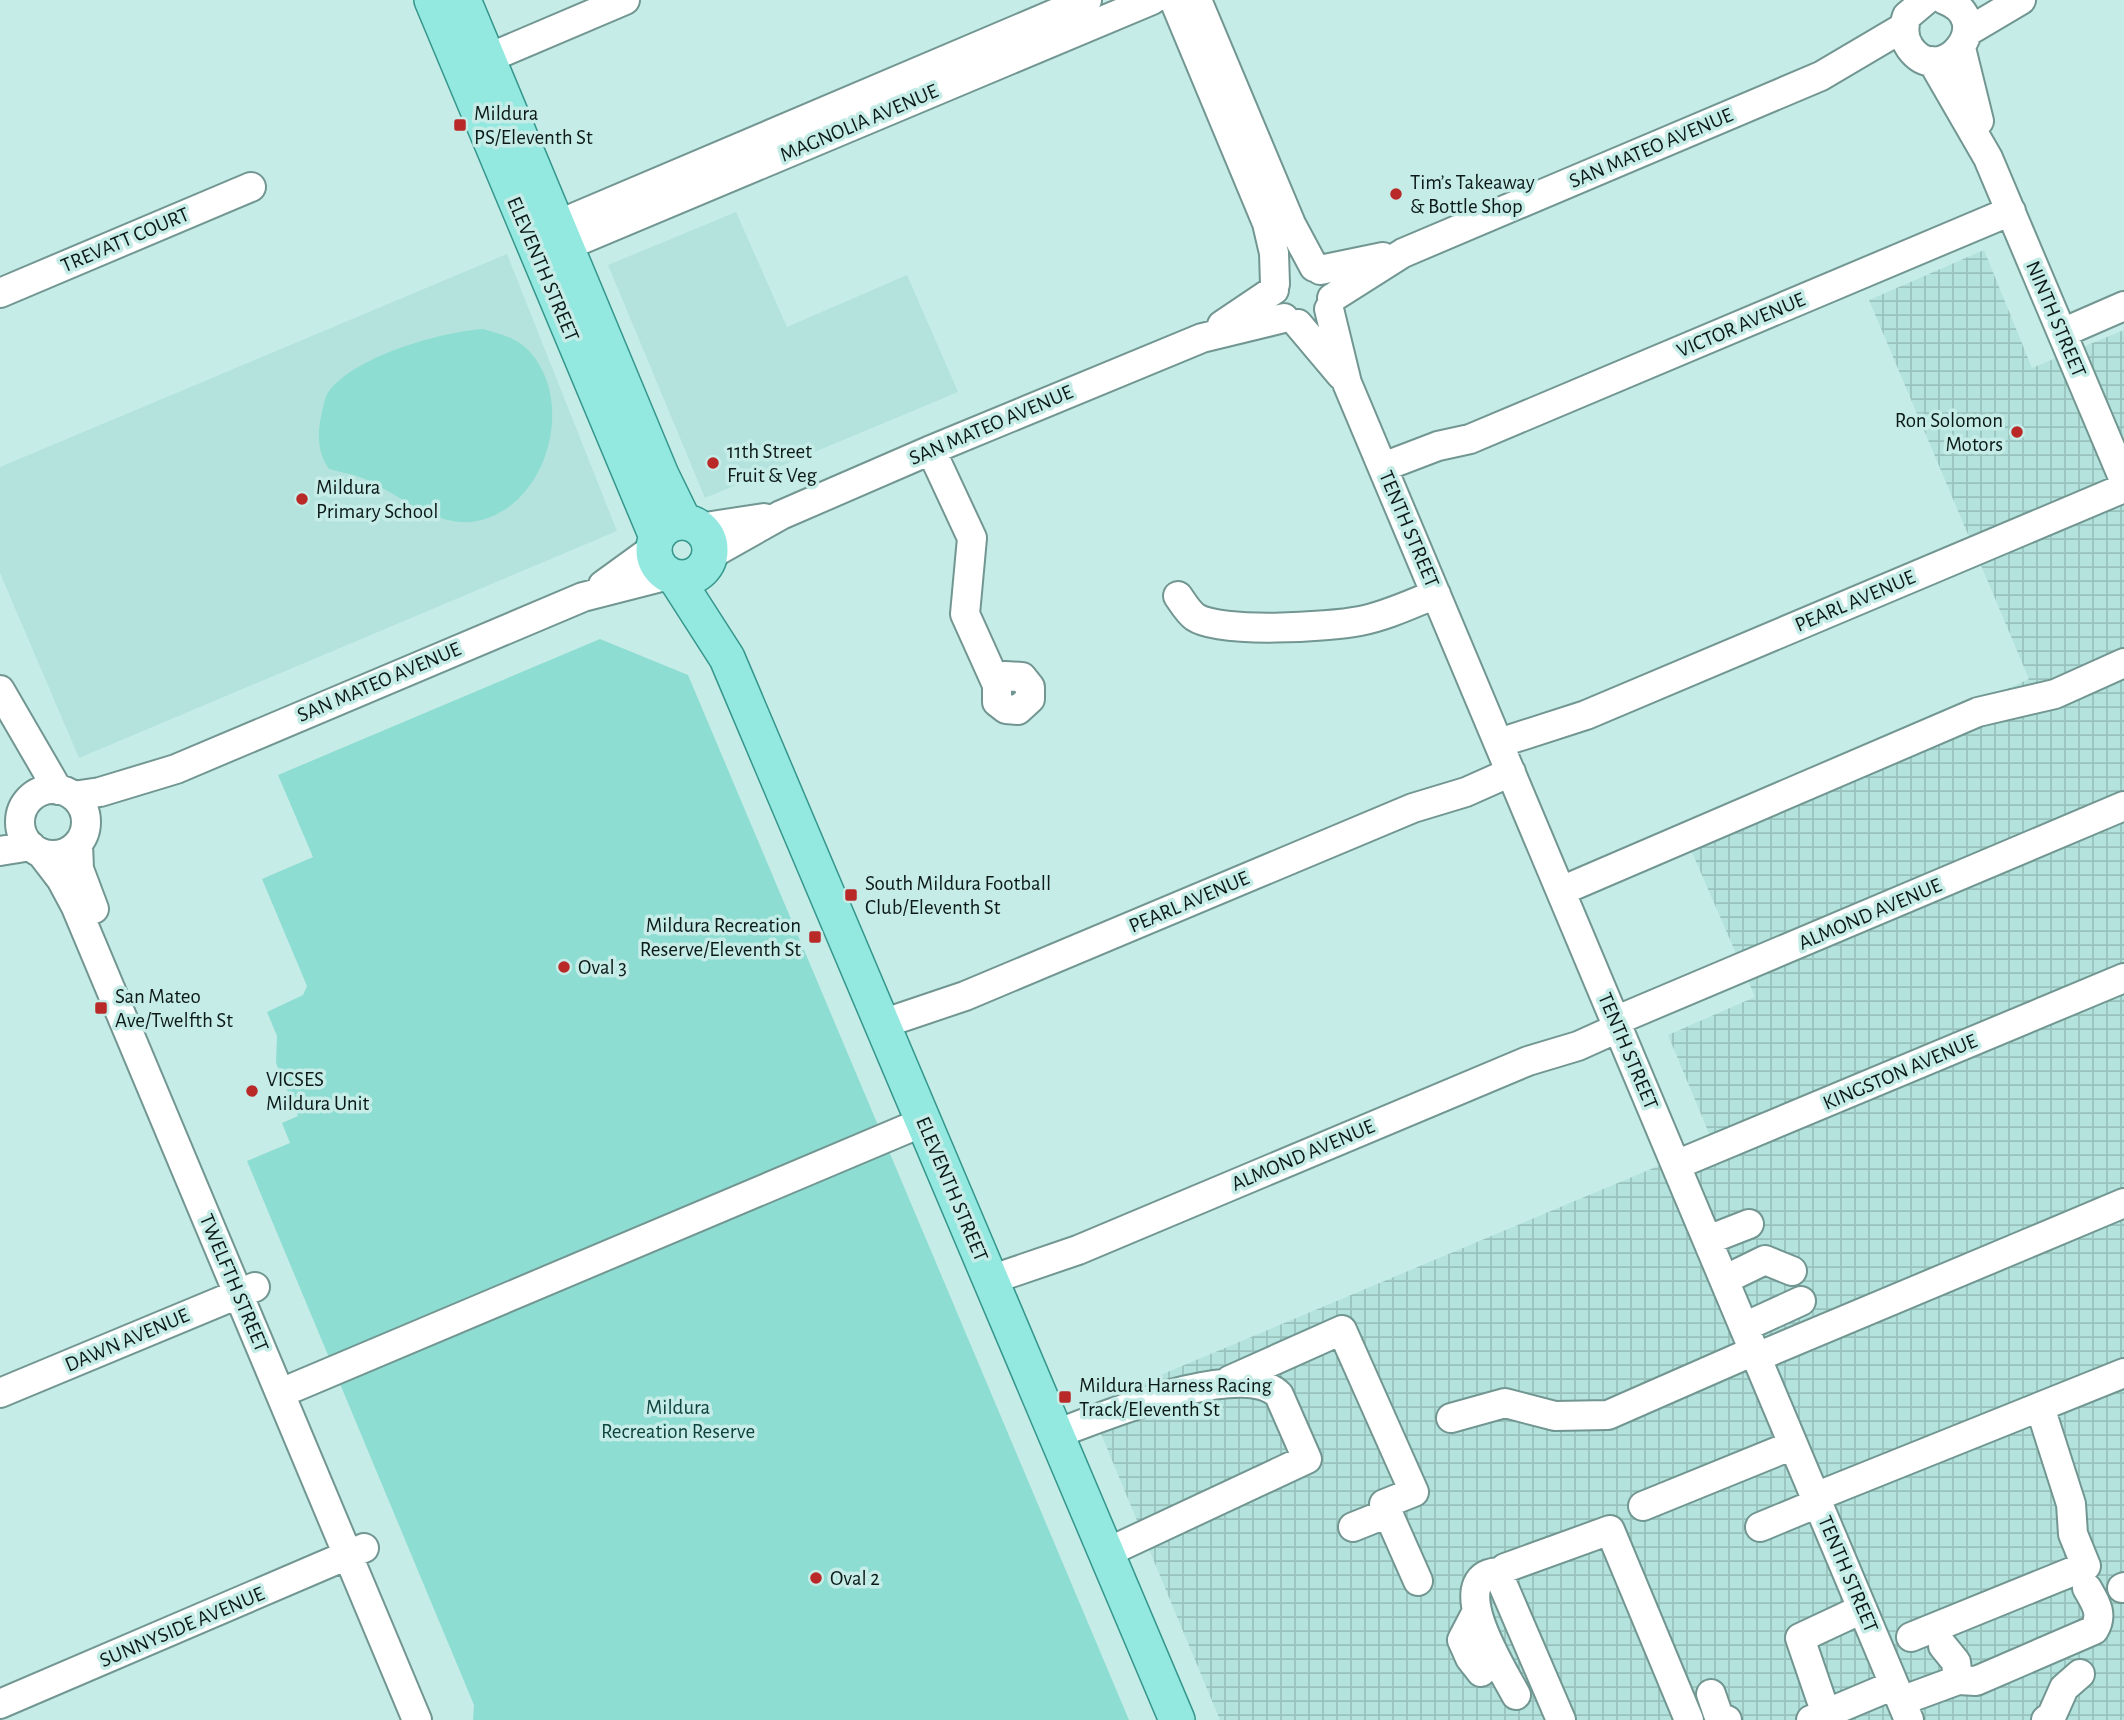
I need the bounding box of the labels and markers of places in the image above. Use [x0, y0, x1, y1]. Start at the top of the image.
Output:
place label: Mildura PS/Eleventh St [474, 103, 593, 148]
marker: Mildura PS/Eleventh St [452, 117, 468, 133]
place label: Tim’s Takeaway & Bottle Shop [1410, 172, 1535, 217]
marker: Tim’s Takeaway & Bottle Shop [1388, 186, 1404, 202]
place label: Ron Solomon Motors [1895, 410, 2003, 455]
marker: Ron Solomon Motors [2009, 424, 2025, 440]
place label: 11th Street Fruit & Veg [727, 441, 818, 486]
marker: 11th Street Fruit & Veg [705, 455, 721, 471]
place label: Mildura Primary School [316, 477, 439, 522]
marker: Mildura Primary School [294, 491, 310, 507]
place label: South Mildura Football Club/Eleventh St [865, 873, 1051, 918]
marker: South Mildura Football Club/Eleventh St [843, 887, 859, 903]
place label: Mildura Recreation Reserve/Eleventh St [640, 915, 801, 960]
marker: Mildura Recreation Reserve/Eleventh St [807, 929, 823, 945]
place label: Oval 3 [578, 957, 627, 978]
marker: Oval 3 [556, 959, 572, 975]
place label: San Mateo Ave/Twelfth St [115, 986, 233, 1031]
marker: San Mateo Ave/Twelfth St [93, 1000, 109, 1016]
place label: VICSES Mildura Unit [266, 1069, 370, 1114]
marker: VICSES Mildura Unit [244, 1083, 260, 1099]
place label: Mildura Harness Racing Track/Eleventh St [1079, 1375, 1273, 1420]
marker: Mildura Harness Racing Track/Eleventh St [1057, 1389, 1073, 1405]
place label: Oval 2 [830, 1568, 880, 1589]
marker: Oval 2 [808, 1570, 824, 1586]

